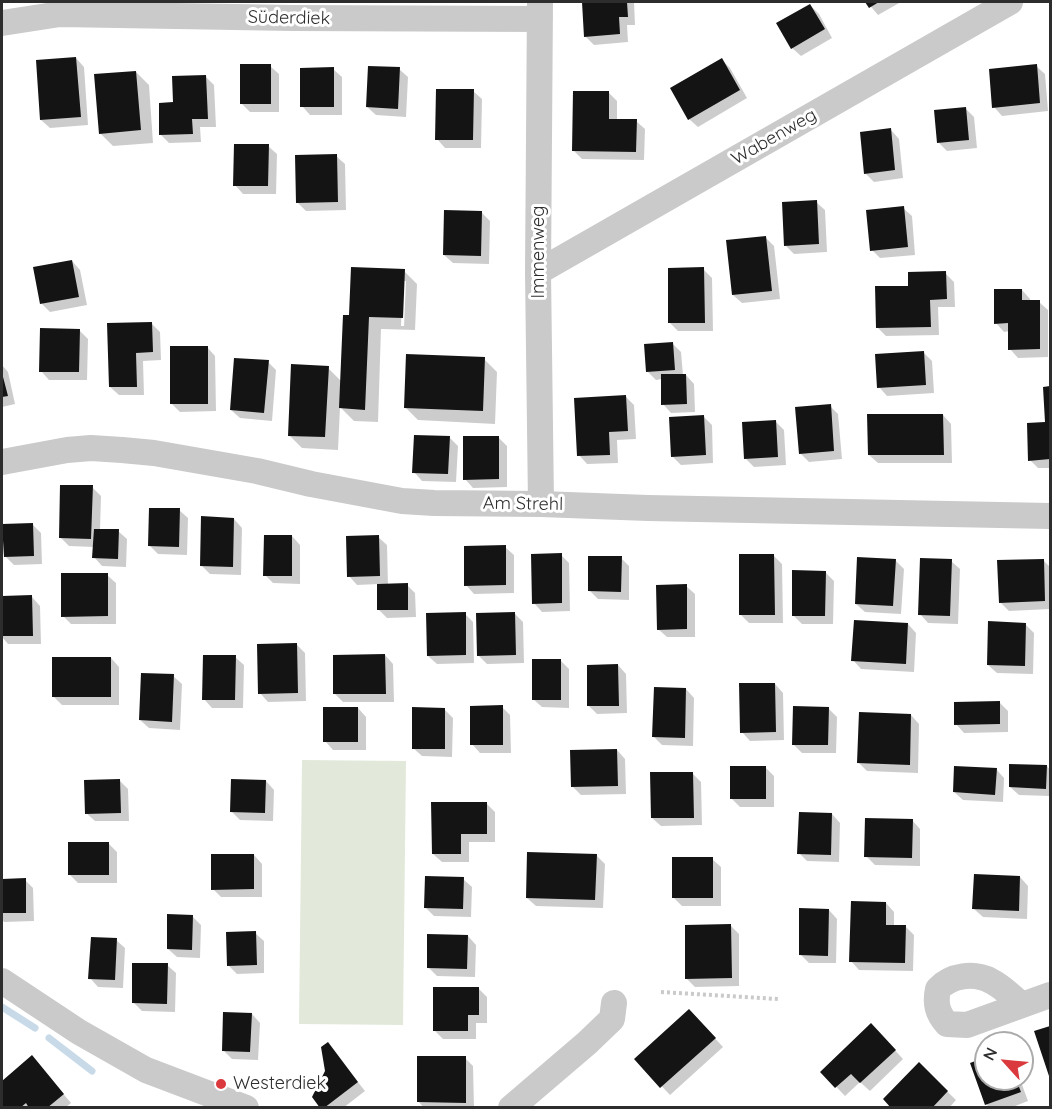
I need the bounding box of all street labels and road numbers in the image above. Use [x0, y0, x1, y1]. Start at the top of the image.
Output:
street label: Süderdiek [248, 6, 330, 30]
street label: Wabenweg [728, 104, 820, 170]
street label: Immenweg [528, 206, 550, 298]
street label: Am Strehl [483, 493, 563, 515]

